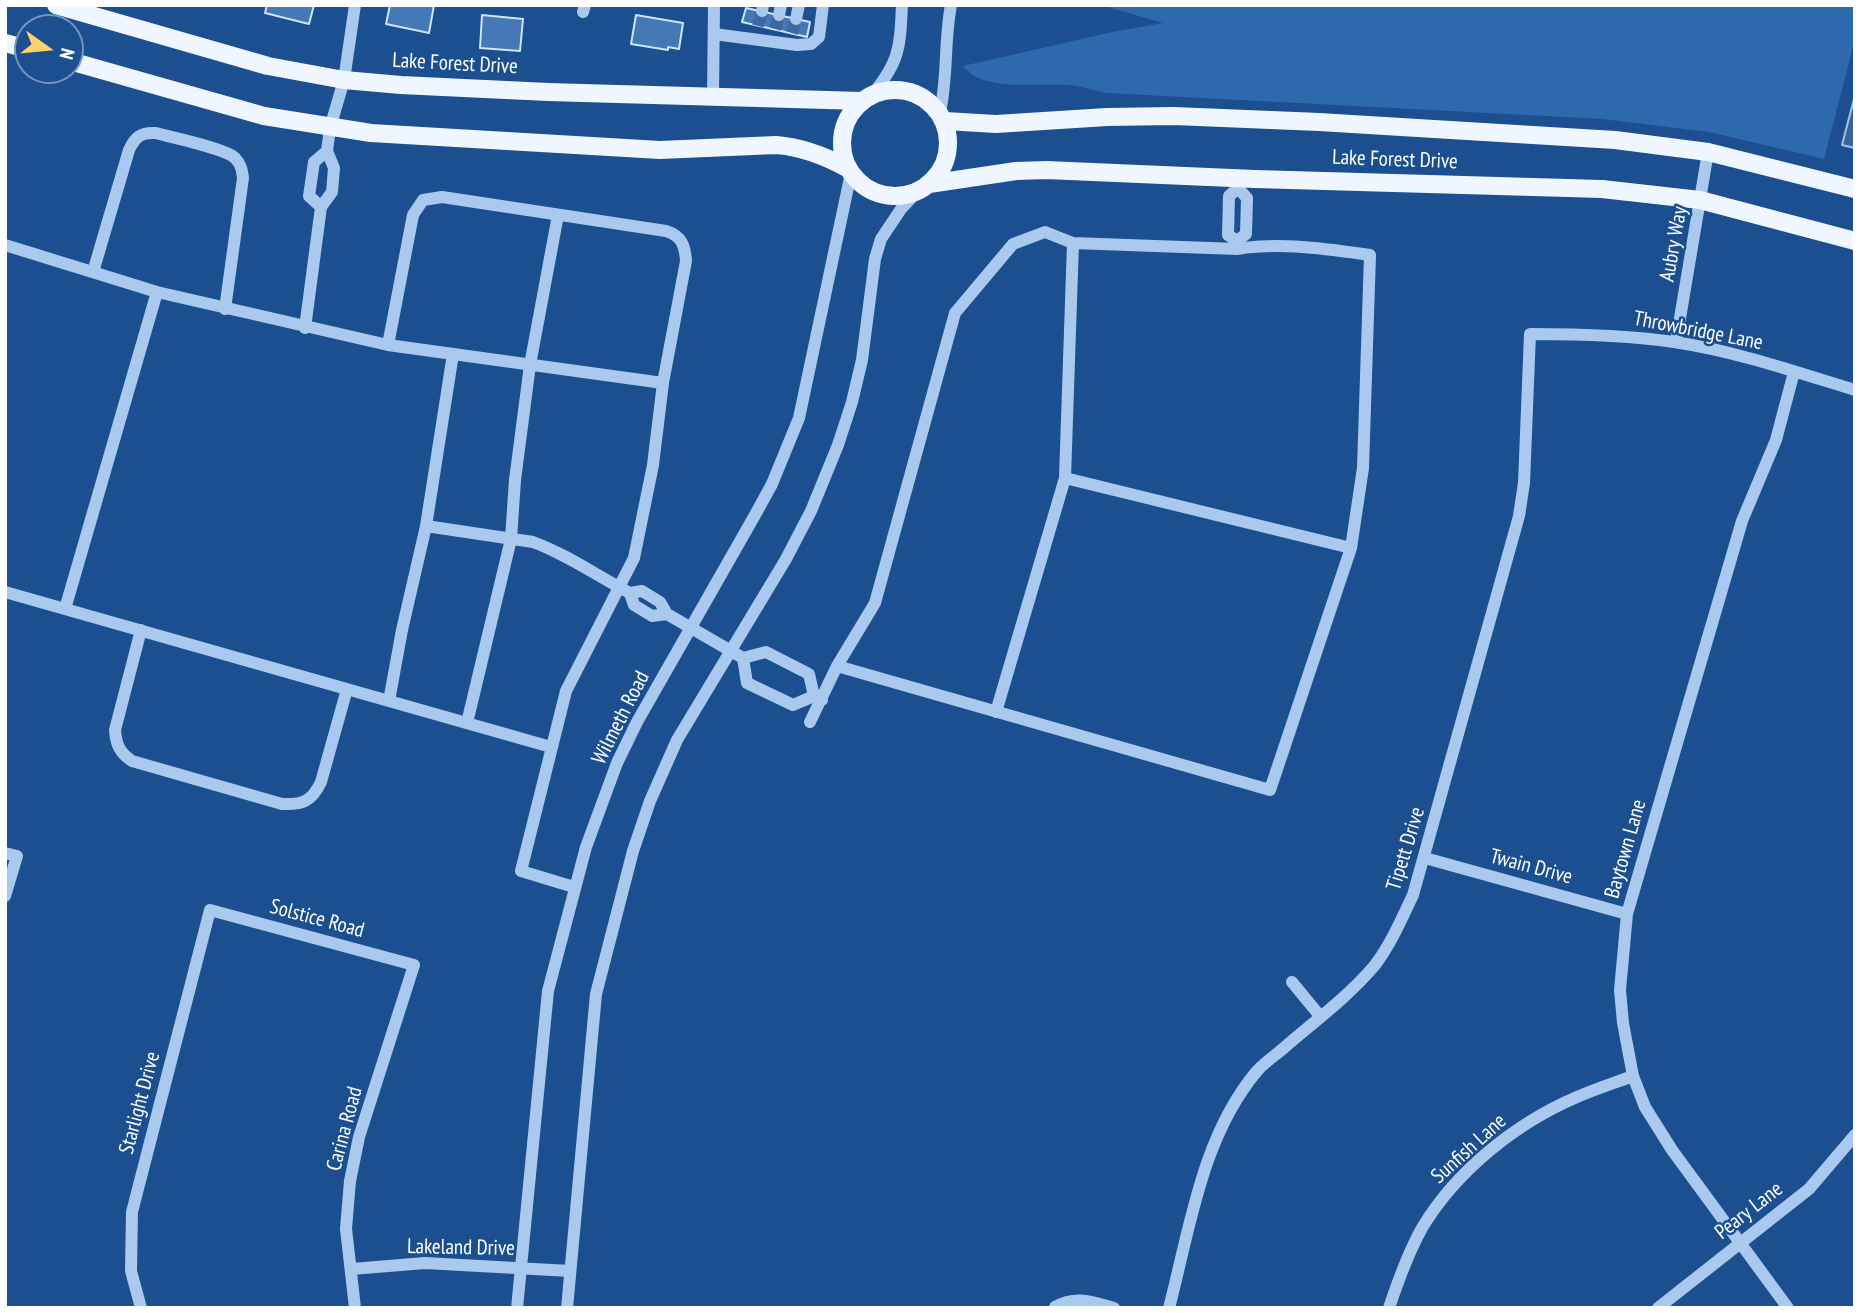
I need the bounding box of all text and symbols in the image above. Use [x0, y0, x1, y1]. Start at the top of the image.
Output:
north arrow [14, 14, 84, 84]
text: N [54, 46, 80, 62]
street label: Lake Forest Drive [392, 48, 518, 80]
street label: Lake Forest Drive [1332, 145, 1458, 175]
street label: Aubry Way [1655, 204, 1693, 284]
street label: Throwbridge Lane [1631, 306, 1765, 356]
street label: Wilmeth Road [587, 667, 655, 769]
street label: Baytown Lane [1600, 797, 1652, 901]
street label: Tipett Drive [1381, 804, 1431, 894]
street label: Twain Drive [1487, 844, 1575, 890]
street label: Solstice Road [267, 894, 367, 944]
street label: Starlight Drive [114, 1049, 166, 1157]
street label: Carina Road [322, 1084, 368, 1174]
street label: Sunfish Lane [1426, 1109, 1512, 1189]
street label: Peary Lane [1710, 1177, 1788, 1245]
street label: Lakeland Drive [407, 1234, 515, 1262]

